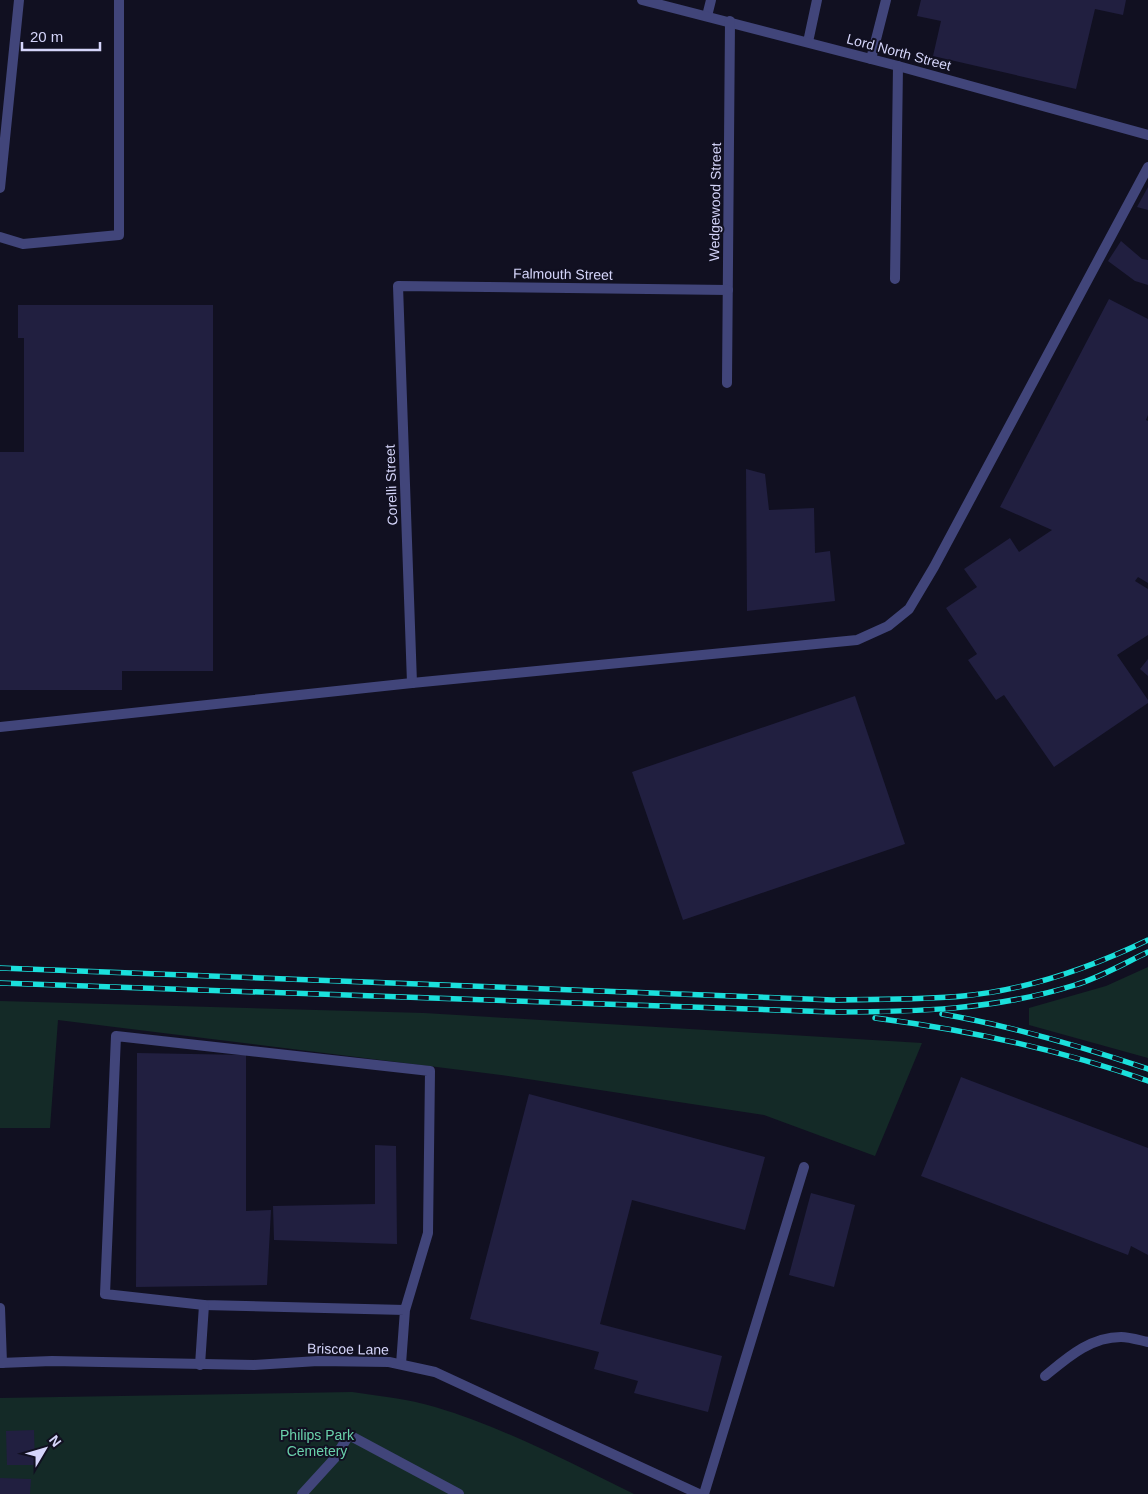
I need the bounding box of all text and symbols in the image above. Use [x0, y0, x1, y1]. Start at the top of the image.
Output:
scale bar [22, 20, 100, 52]
text: 20 m [30, 28, 63, 45]
street label: Lord North Street [845, 30, 953, 74]
street label: Wedgewood Street [706, 142, 724, 262]
street label: Falmouth Street [513, 265, 613, 283]
street label: Corelli Street [382, 444, 400, 526]
street label: Briscoe Lane [307, 1340, 389, 1358]
north arrow [20, 1424, 70, 1474]
park label: Philips Park Cemetery [280, 1427, 355, 1459]
text: N [46, 1432, 65, 1450]

